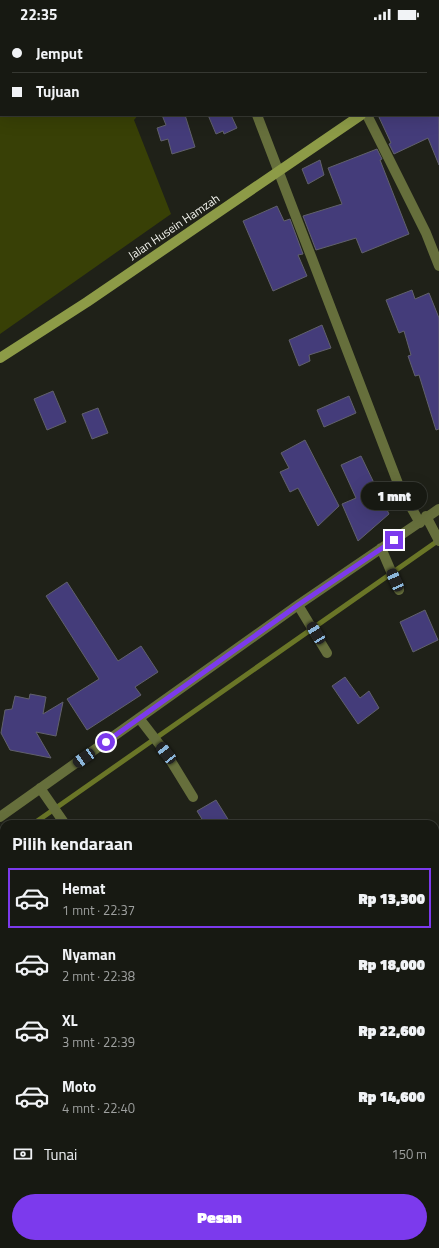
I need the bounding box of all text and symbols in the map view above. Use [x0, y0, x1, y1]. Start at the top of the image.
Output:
text: 22:35 [20, 3, 57, 26]
text: Jemput [36, 42, 83, 65]
text: Tujuan [36, 80, 80, 103]
street label: Jalan Husein Hamzah [124, 189, 223, 264]
callout: 1 mnt [361, 482, 427, 510]
text: 1 mnt [377, 486, 411, 506]
route end [385, 531, 403, 549]
car [385, 567, 405, 593]
car [305, 620, 327, 646]
route start [97, 733, 115, 751]
car [154, 740, 178, 766]
car [71, 746, 97, 770]
text: Pilih kendaraan [12, 830, 133, 857]
text: Hemat [62, 877, 105, 900]
icon: car [14, 880, 50, 916]
text: Rp 13,300 [358, 887, 425, 910]
text: 1 mnt · 22:37 [62, 900, 135, 920]
text: Nyaman [62, 943, 116, 966]
icon: car [14, 946, 50, 982]
text: Rp 18,000 [358, 953, 425, 976]
text: 2 mnt · 22:38 [62, 966, 135, 986]
text: XL [62, 1009, 78, 1032]
icon: car [14, 1012, 50, 1048]
text: Rp 22,600 [358, 1019, 425, 1042]
text: 3 mnt · 22:39 [62, 1032, 135, 1052]
text: Moto [62, 1075, 96, 1098]
icon: car [14, 1078, 50, 1114]
text: Rp 14,600 [358, 1085, 425, 1108]
text: 4 mnt · 22:40 [62, 1098, 135, 1118]
icon: cash [12, 1143, 34, 1165]
text: Tunai [44, 1143, 77, 1166]
text: 150 m [391, 1144, 427, 1164]
button: Pesan [12, 1194, 427, 1240]

